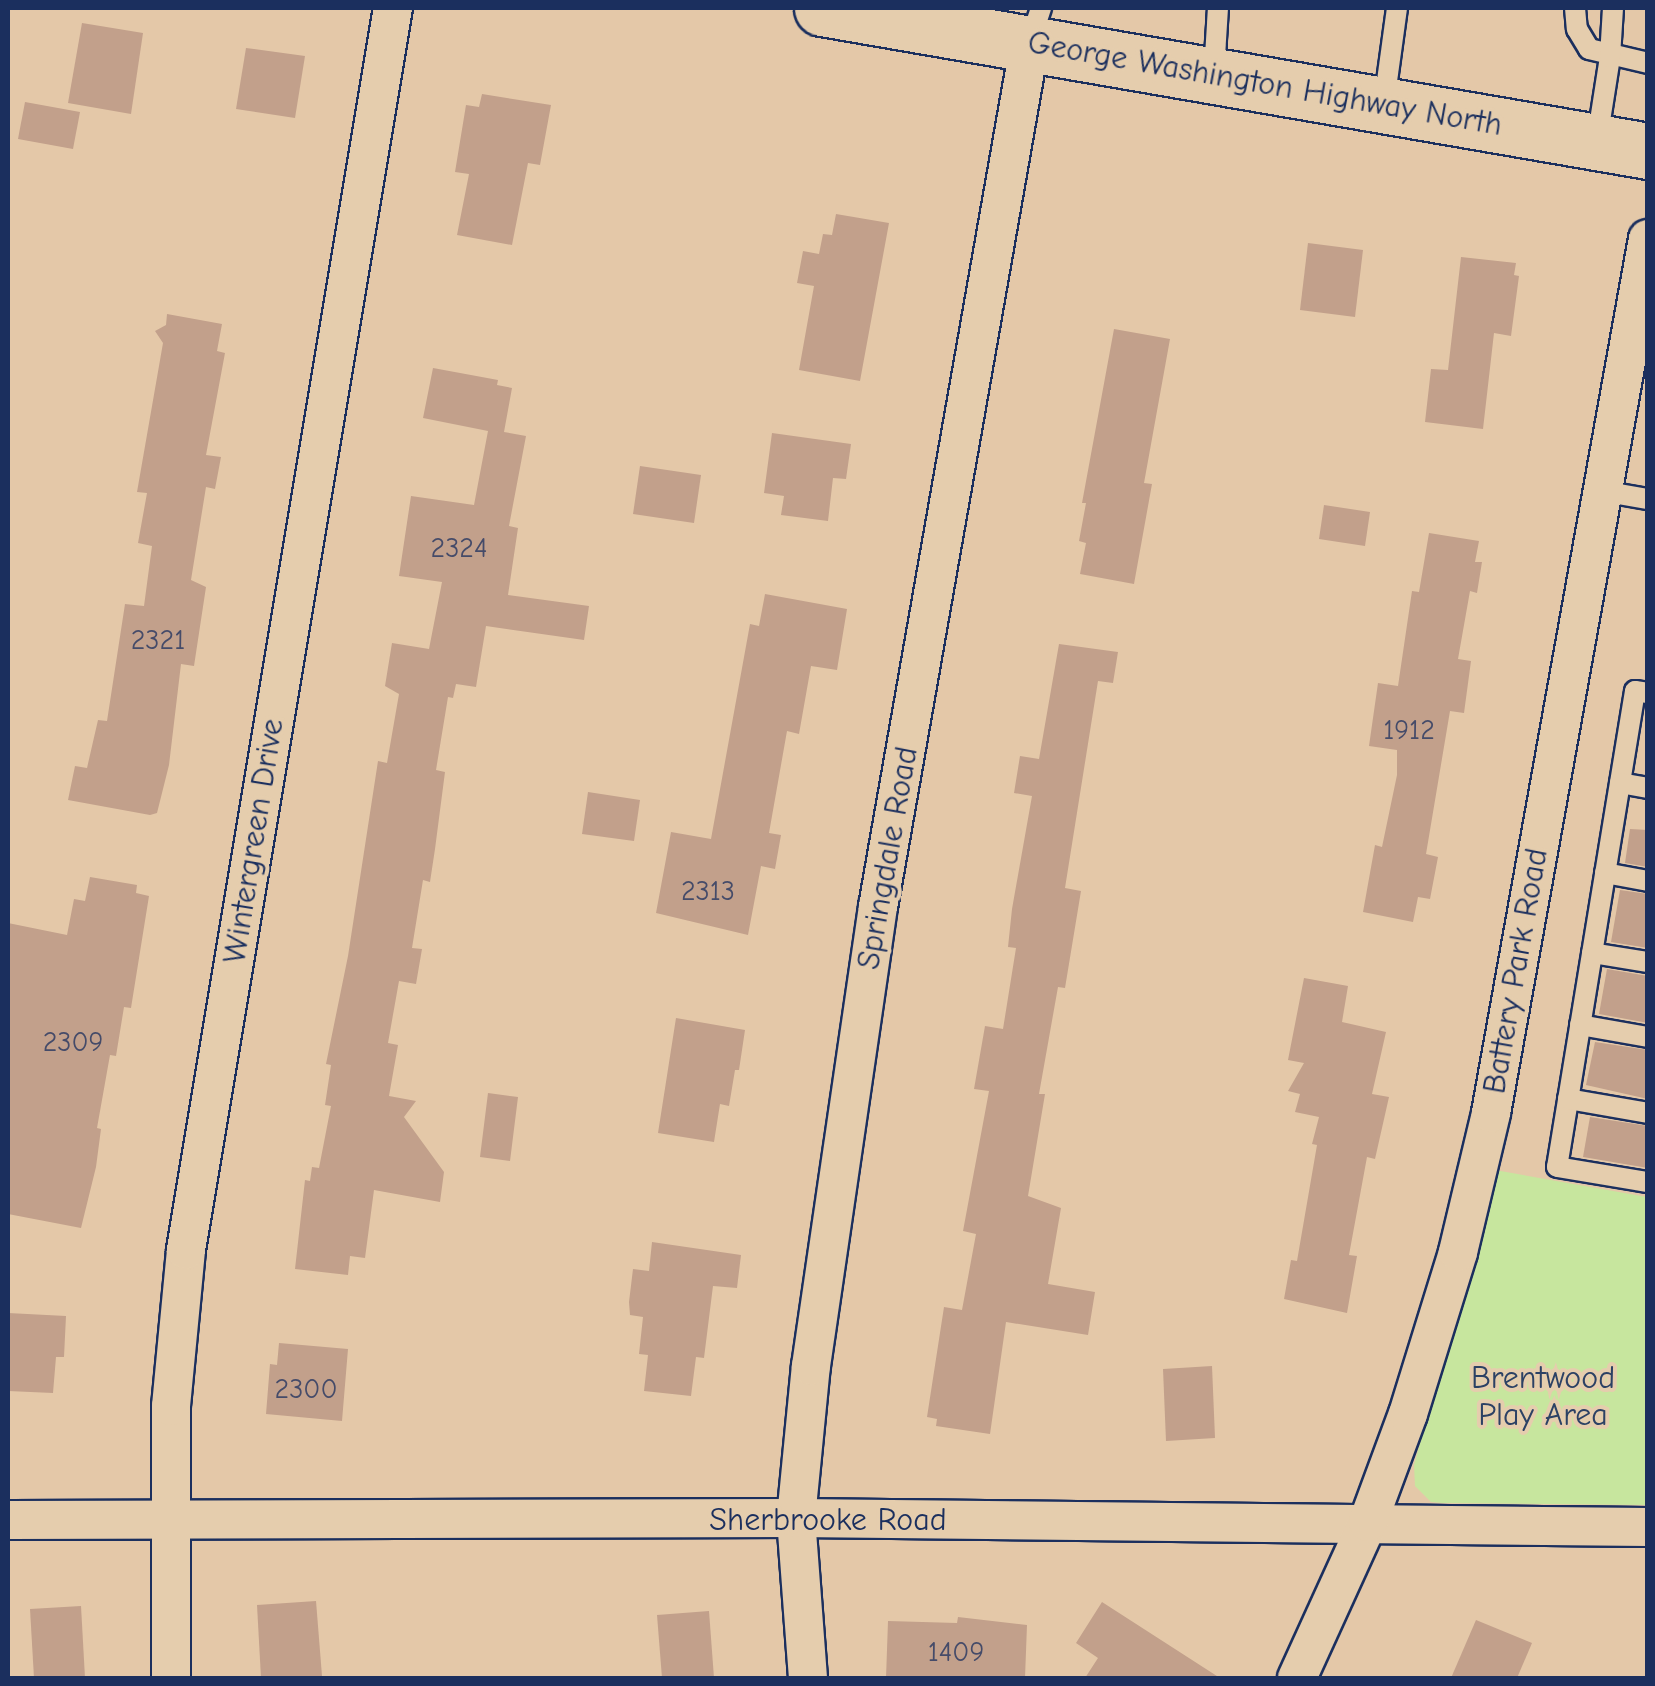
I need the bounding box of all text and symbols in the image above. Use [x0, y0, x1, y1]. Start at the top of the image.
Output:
street label: George Washington Highway North [1025, 23, 1505, 145]
house number: 2324 [431, 531, 487, 565]
house number: 2321 [131, 623, 185, 657]
house number: 1912 [1383, 713, 1435, 747]
street label: Wintergreen Drive [216, 716, 292, 966]
street label: Springdale Road [850, 744, 926, 972]
street label: Battery Park Road [1476, 845, 1556, 1097]
house number: 2313 [681, 874, 735, 908]
house number: 2309 [43, 1025, 103, 1059]
park label: Brentwood Play Area [1471, 1360, 1615, 1435]
house number: 2300 [275, 1372, 337, 1406]
street label: Sherbrooke Road [709, 1501, 947, 1539]
house number: 1409 [928, 1635, 984, 1669]

